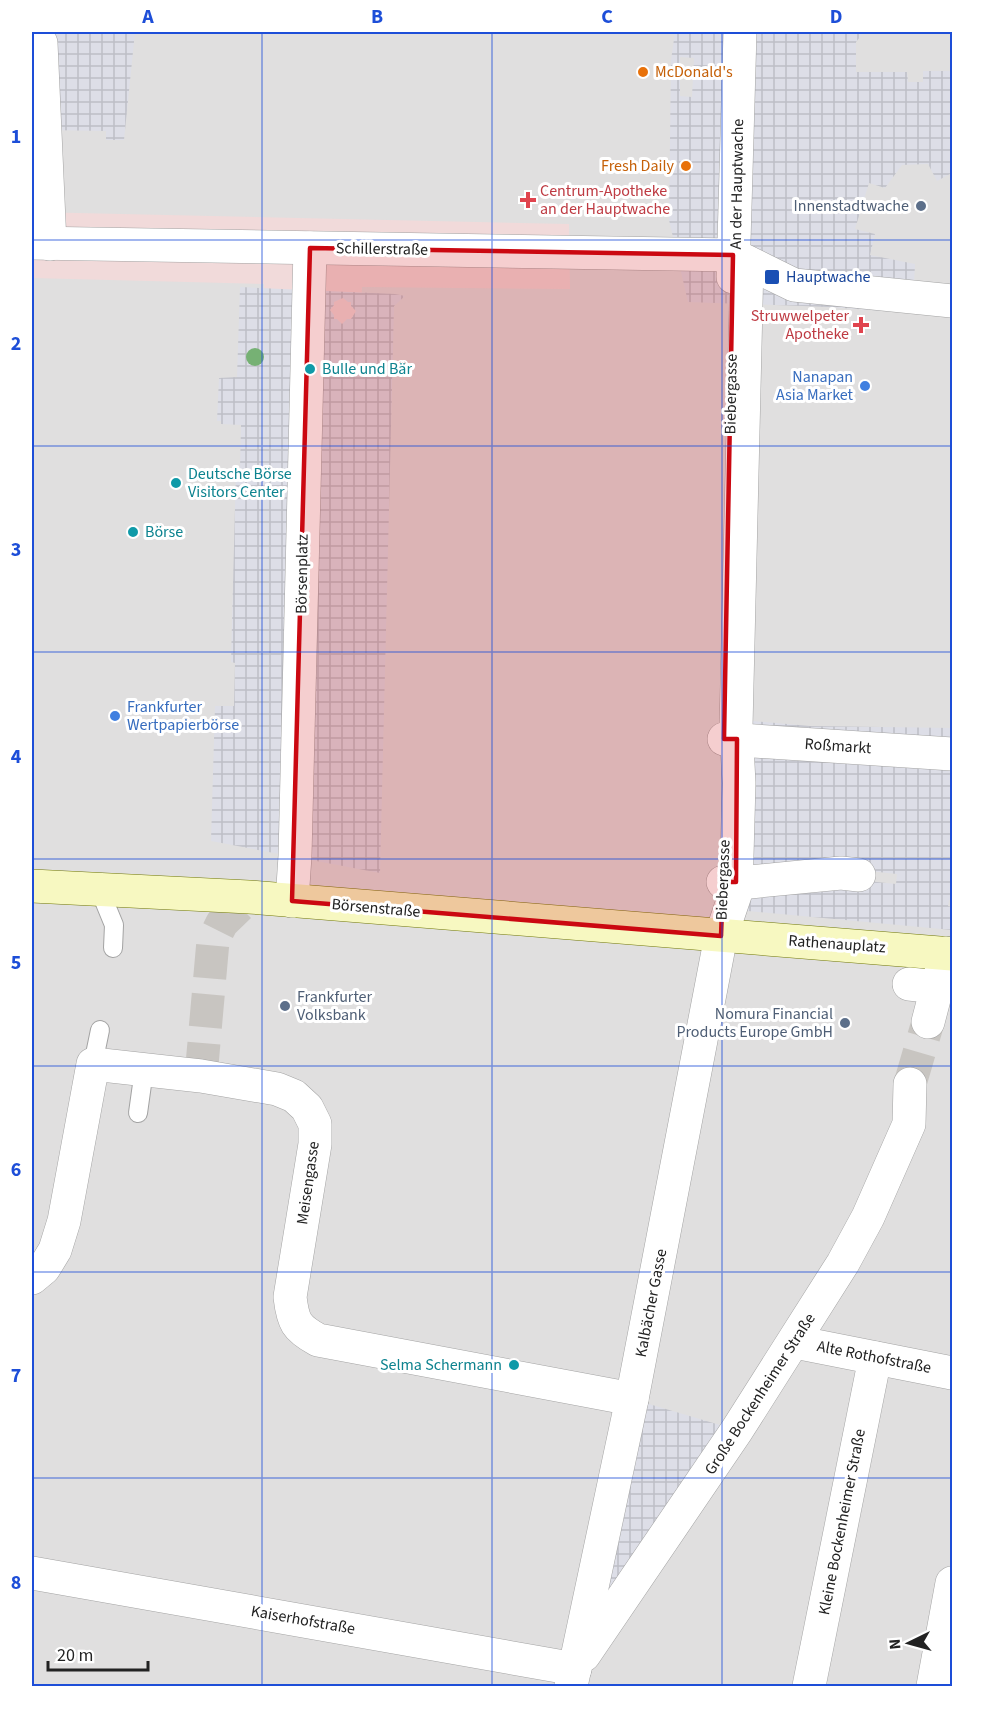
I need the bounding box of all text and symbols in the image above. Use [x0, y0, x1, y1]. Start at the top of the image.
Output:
text: A [141, 3, 154, 31]
text: B [371, 3, 383, 31]
text: C [601, 3, 613, 31]
text: D [830, 3, 842, 31]
place label: McDonald's [655, 61, 733, 83]
marker: McDonald's [636, 65, 650, 79]
street label: An der Hauptwache [725, 118, 749, 250]
text: 1 [11, 123, 21, 151]
place label: Fresh Daily [601, 155, 675, 177]
marker: Fresh Daily [679, 159, 693, 173]
place label: Centrum-Apotheke an der Hauptwache [540, 180, 670, 220]
marker: Centrum-Apotheke an der Hauptwache [521, 193, 535, 207]
place label: Innenstadtwache [793, 195, 909, 217]
marker: Innenstadtwache [914, 199, 928, 213]
street label: Schillerstraße [336, 237, 428, 261]
place label: Hauptwache [786, 266, 871, 288]
marker: Hauptwache [763, 268, 781, 286]
place label: Struwwelpeter Apotheke [751, 305, 849, 345]
marker: Struwwelpeter Apotheke [854, 318, 868, 332]
text: 2 [11, 330, 21, 358]
street label: Biebergasse [719, 353, 743, 435]
place label: Bulle und Bär [322, 358, 412, 380]
marker: Bulle und Bär [303, 362, 317, 376]
place label: Nanapan Asia Market [776, 366, 854, 406]
marker: Nanapan Asia Market [858, 379, 872, 393]
place label: Deutsche Börse Visitors Center [188, 463, 292, 503]
marker: Deutsche Börse Visitors Center [169, 476, 183, 490]
place label: Börse [145, 521, 183, 543]
marker: Börse [126, 525, 140, 539]
street label: Börsenplatz [290, 534, 314, 614]
text: 3 [11, 536, 21, 564]
place label: Frankfurter Wertpapierbörse [127, 696, 239, 736]
marker: Frankfurter Wertpapierbörse [108, 709, 122, 723]
street label: Roßmarkt [804, 733, 873, 759]
text: 4 [11, 743, 22, 771]
street label: Biebergasse [711, 839, 735, 921]
street label: Börsenstraße [331, 893, 421, 923]
street label: Rathenauplatz [788, 930, 887, 958]
text: 5 [11, 949, 21, 977]
place label: Frankfurter Volksbank [297, 986, 373, 1026]
marker: Frankfurter Volksbank [278, 999, 292, 1013]
place label: Nomura Financial Products Europe GmbH [676, 1003, 833, 1043]
marker: Nomura Financial Products Europe GmbH [838, 1016, 852, 1030]
street label: Meisengasse [291, 1140, 325, 1226]
text: 6 [11, 1156, 21, 1184]
street label: Kalbächer Gasse [630, 1247, 672, 1359]
street label: Große Bockenheimer Straße [699, 1309, 821, 1479]
street label: Alte Rothofstraße [815, 1335, 933, 1379]
place label: Selma Schermann [380, 1354, 502, 1376]
marker: Selma Schermann [507, 1358, 521, 1372]
text: 7 [11, 1362, 21, 1390]
street label: Kleine Bockenheimer Straße [813, 1427, 871, 1617]
text: 8 [11, 1569, 21, 1597]
street label: Kaiserhofstraße [249, 1600, 357, 1640]
north arrow [879, 1613, 939, 1673]
scale bar [48, 1634, 148, 1672]
text: N [884, 1638, 906, 1650]
text: 20 m [57, 1643, 93, 1668]

